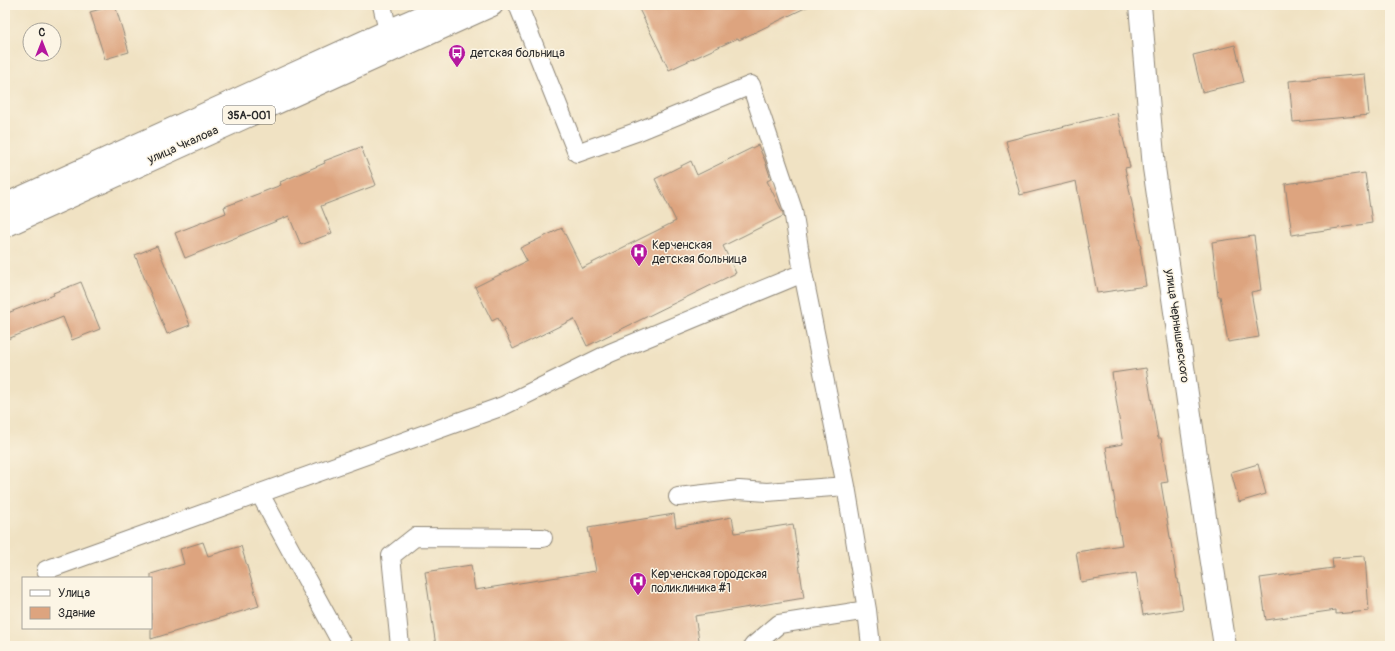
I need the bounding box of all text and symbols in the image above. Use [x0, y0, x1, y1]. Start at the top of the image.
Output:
north arrow [22, 22, 62, 62]
text: С [39, 26, 46, 39]
bus stop icon: детская больница [447, 43, 467, 68]
place label: детская больница [470, 46, 565, 61]
road number: 35А-001 [223, 106, 275, 124]
street label: улица Чкалова [144, 123, 221, 168]
place label: Керченская детская больница [652, 238, 747, 267]
hospital icon: Керченская детская больница [629, 242, 649, 267]
street label: улица Чернышевского [1161, 267, 1192, 384]
place label: Керченская городская поликлиника #1 [651, 567, 767, 596]
hospital icon: Керченская городская поликлиника #1 [628, 571, 648, 596]
legend [22, 577, 152, 629]
text: Улица [58, 586, 90, 601]
text: Здание [58, 606, 95, 621]

